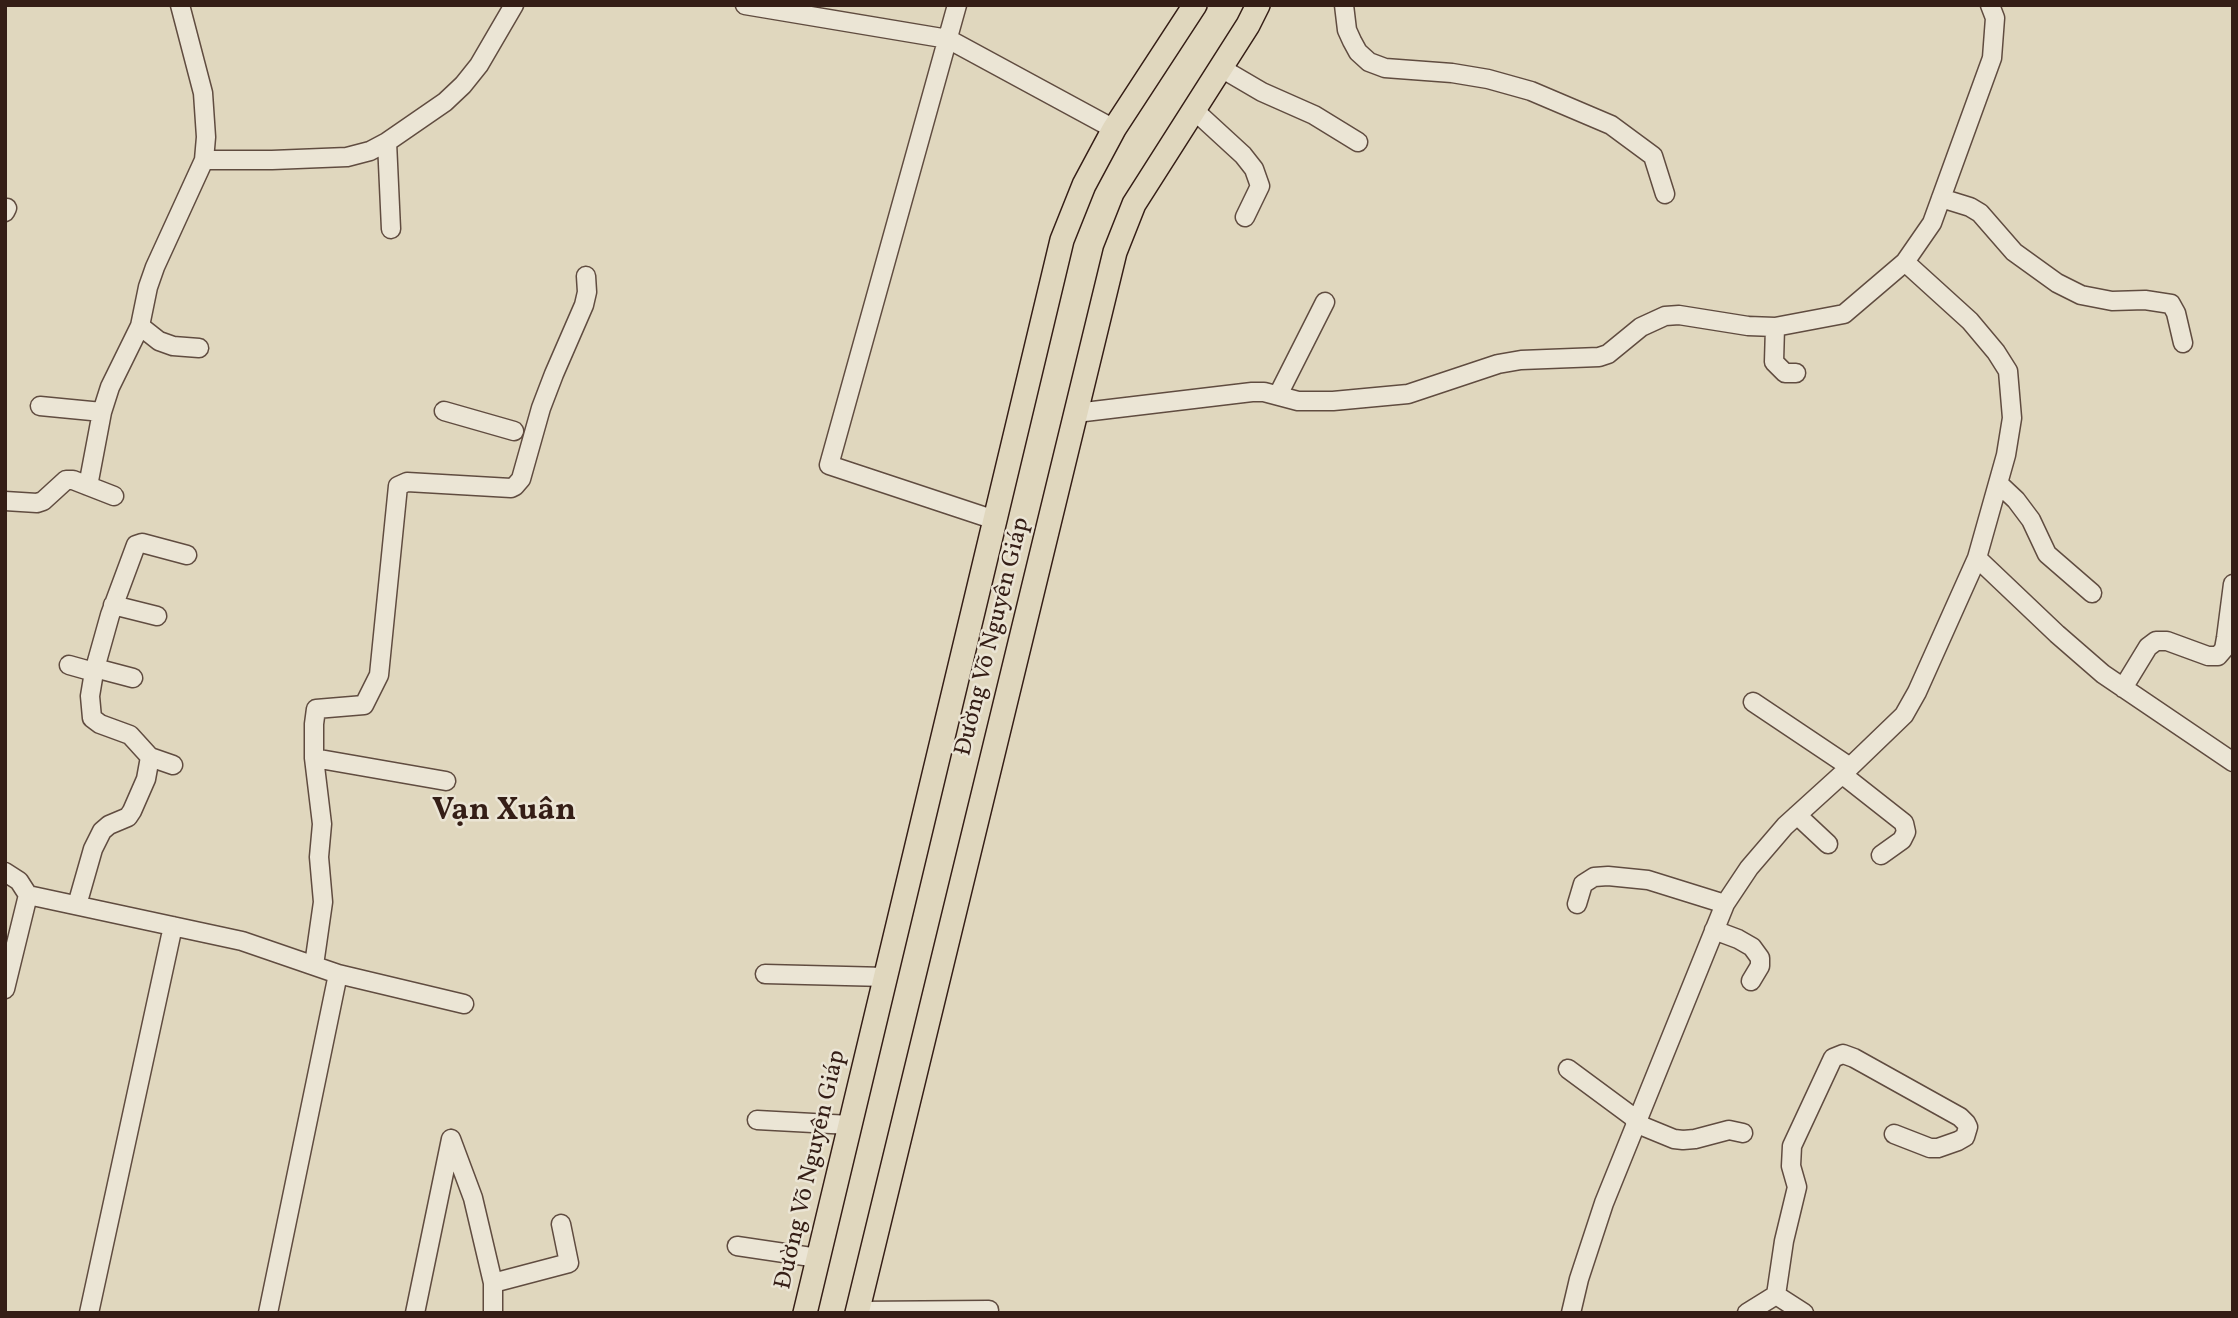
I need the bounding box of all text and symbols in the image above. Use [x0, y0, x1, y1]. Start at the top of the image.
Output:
street label: Đường Võ Nguyên Giáp [950, 515, 1038, 759]
district label: Vạn Xuân [432, 794, 576, 832]
street label: Đường Võ Nguyên Giáp [770, 1048, 854, 1292]

